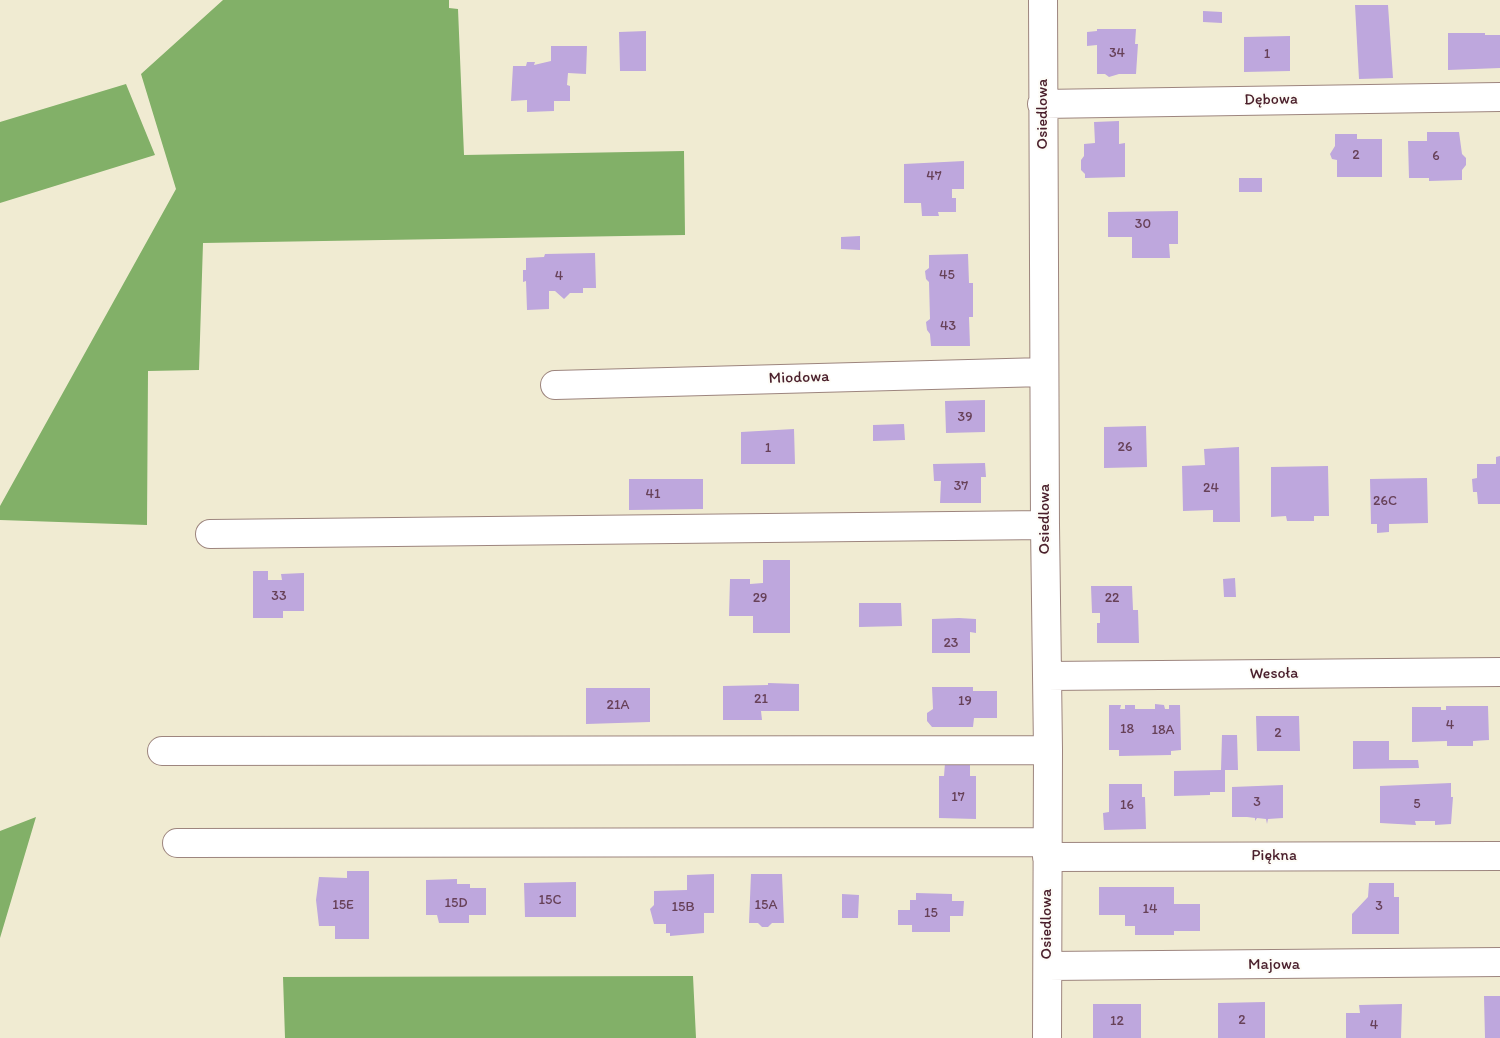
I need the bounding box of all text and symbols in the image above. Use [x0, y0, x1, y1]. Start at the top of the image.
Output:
house number: 34 [1109, 45, 1125, 61]
house number: 1 [1264, 46, 1270, 62]
street label: Osiedlowa [1033, 79, 1053, 149]
street label: Dębowa [1244, 90, 1298, 110]
house number: 2 [1352, 147, 1360, 163]
house number: 6 [1432, 148, 1440, 164]
house number: 47 [926, 168, 942, 184]
house number: 30 [1135, 216, 1151, 232]
house number: 45 [939, 267, 955, 283]
house number: 4 [555, 268, 563, 284]
house number: 43 [940, 318, 956, 334]
street label: Miodowa [768, 367, 830, 389]
house number: 39 [958, 409, 972, 425]
house number: 26 [1118, 439, 1132, 455]
house number: 1 [765, 440, 771, 456]
house number: 37 [954, 478, 968, 494]
house number: 24 [1203, 480, 1219, 496]
street label: Osiedlowa [1035, 484, 1055, 554]
house number: 41 [646, 486, 660, 502]
house number: 26C [1373, 493, 1397, 509]
house number: 33 [271, 588, 287, 604]
house number: 29 [753, 590, 767, 606]
house number: 22 [1105, 590, 1119, 606]
house number: 23 [944, 635, 958, 651]
street label: Wesoła [1249, 664, 1299, 684]
house number: 21 [754, 691, 768, 707]
house number: 19 [958, 693, 972, 709]
house number: 21A [607, 697, 629, 713]
house number: 4 [1446, 717, 1454, 733]
house number: 18 [1120, 721, 1134, 737]
house number: 18A [1151, 722, 1175, 738]
house number: 2 [1274, 725, 1282, 741]
house number: 17 [951, 789, 965, 805]
house number: 3 [1253, 794, 1261, 810]
house number: 5 [1413, 796, 1421, 812]
house number: 16 [1120, 797, 1134, 813]
street label: Piękna [1251, 846, 1297, 866]
street label: Osiedlowa [1037, 889, 1057, 959]
house number: 15C [539, 892, 561, 908]
house number: 15D [444, 895, 468, 911]
house number: 15E [332, 897, 354, 913]
house number: 15A [755, 897, 777, 913]
house number: 3 [1375, 898, 1383, 914]
house number: 15B [672, 899, 694, 915]
house number: 14 [1143, 901, 1157, 917]
house number: 15 [924, 905, 938, 921]
street label: Majowa [1248, 955, 1300, 975]
house number: 2 [1238, 1012, 1246, 1028]
house number: 12 [1110, 1013, 1124, 1029]
house number: 4 [1370, 1017, 1378, 1033]

